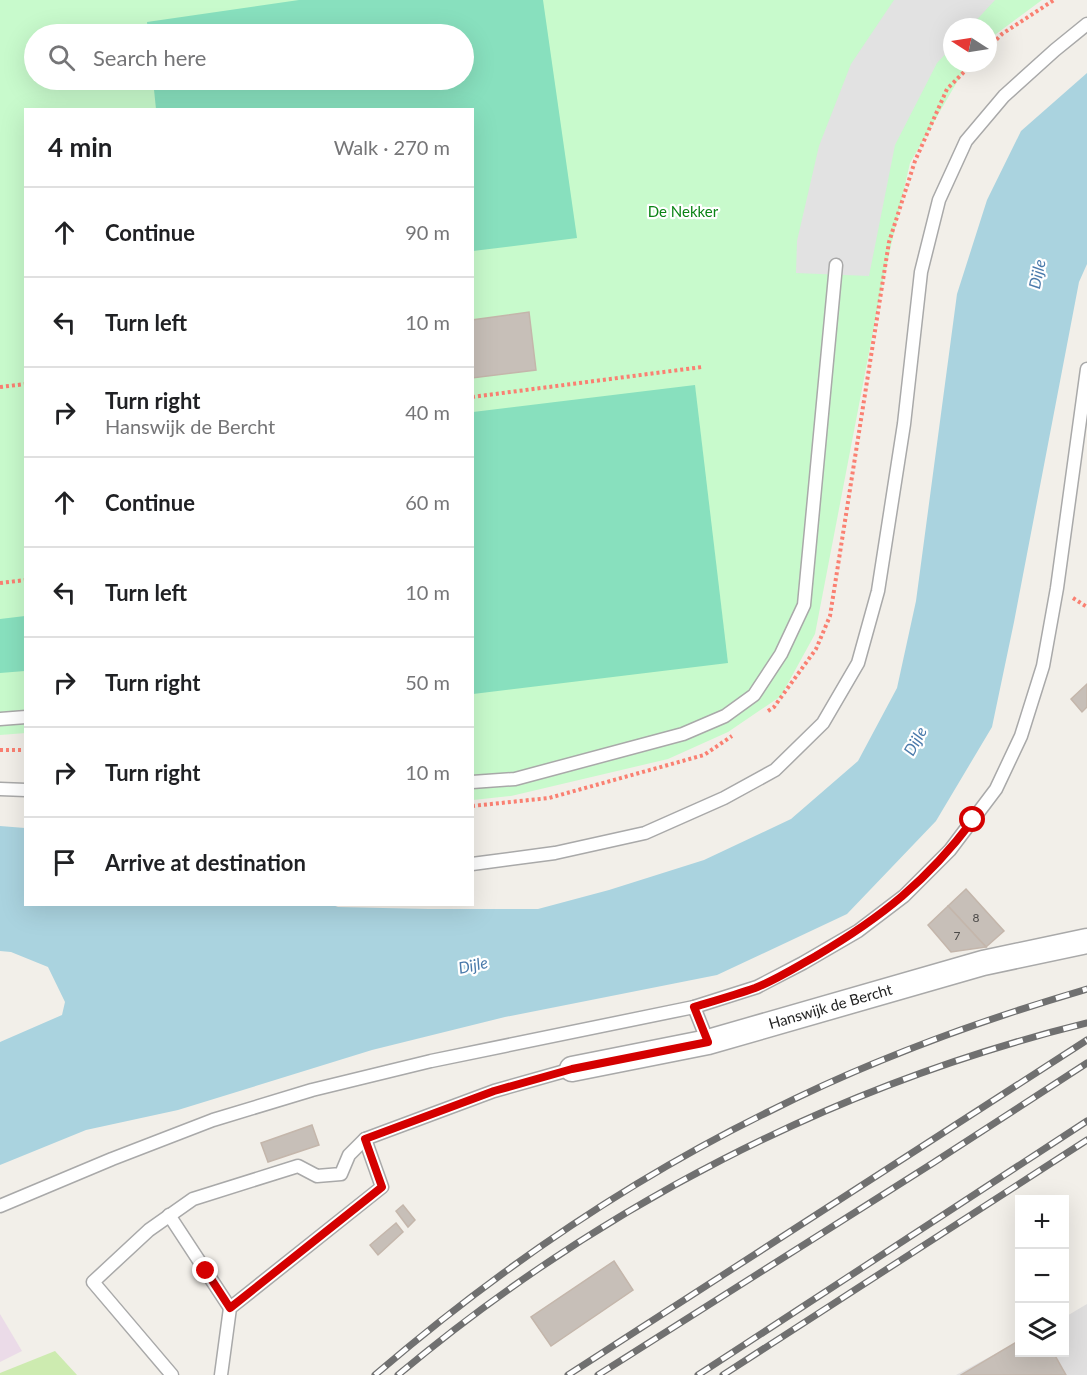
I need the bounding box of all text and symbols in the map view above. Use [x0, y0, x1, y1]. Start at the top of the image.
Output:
north arrow [943, 18, 997, 72]
search box [24, 24, 474, 90]
icon: search [45, 41, 78, 74]
text: Search here [93, 44, 206, 71]
text: 4 min [48, 131, 112, 163]
text: Walk · 270 m [334, 135, 450, 159]
park label: De Nekker [648, 202, 719, 220]
icon: ahead [48, 216, 81, 249]
text: Continue [105, 219, 195, 246]
text: 90 m [405, 220, 450, 244]
water label: Dijle [1024, 257, 1049, 290]
icon: left [48, 306, 81, 339]
text: Turn left [105, 309, 187, 336]
text: 10 m [405, 310, 450, 334]
text: Turn right [105, 387, 200, 414]
icon: right [48, 396, 81, 429]
text: 40 m [405, 400, 450, 424]
text: Hanswijk de Bercht [105, 414, 275, 438]
icon: ahead [48, 486, 81, 519]
text: Continue [105, 489, 195, 516]
text: 60 m [405, 490, 450, 514]
icon: left [48, 576, 81, 609]
text: Turn left [105, 579, 187, 606]
text: 10 m [405, 580, 450, 604]
icon: right [48, 666, 81, 699]
text: Turn right [105, 669, 200, 696]
text: 50 m [405, 670, 450, 694]
water label: Dijle [899, 723, 930, 758]
icon: right [48, 756, 81, 789]
text: Turn right [105, 759, 200, 786]
text: 10 m [405, 760, 450, 784]
route start [959, 806, 985, 832]
icon: arrive [48, 846, 81, 879]
text: Arrive at destination [105, 849, 306, 876]
house number: 8 [973, 910, 980, 925]
house number: 7 [954, 928, 961, 943]
water label: Dijle [456, 952, 490, 977]
street label: Hanswijk de Bercht [766, 979, 895, 1032]
map controls [1015, 1195, 1069, 1357]
button: + [1015, 1195, 1069, 1249]
button: − [1015, 1249, 1069, 1303]
route end [192, 1257, 218, 1283]
button: layers [1015, 1303, 1069, 1357]

